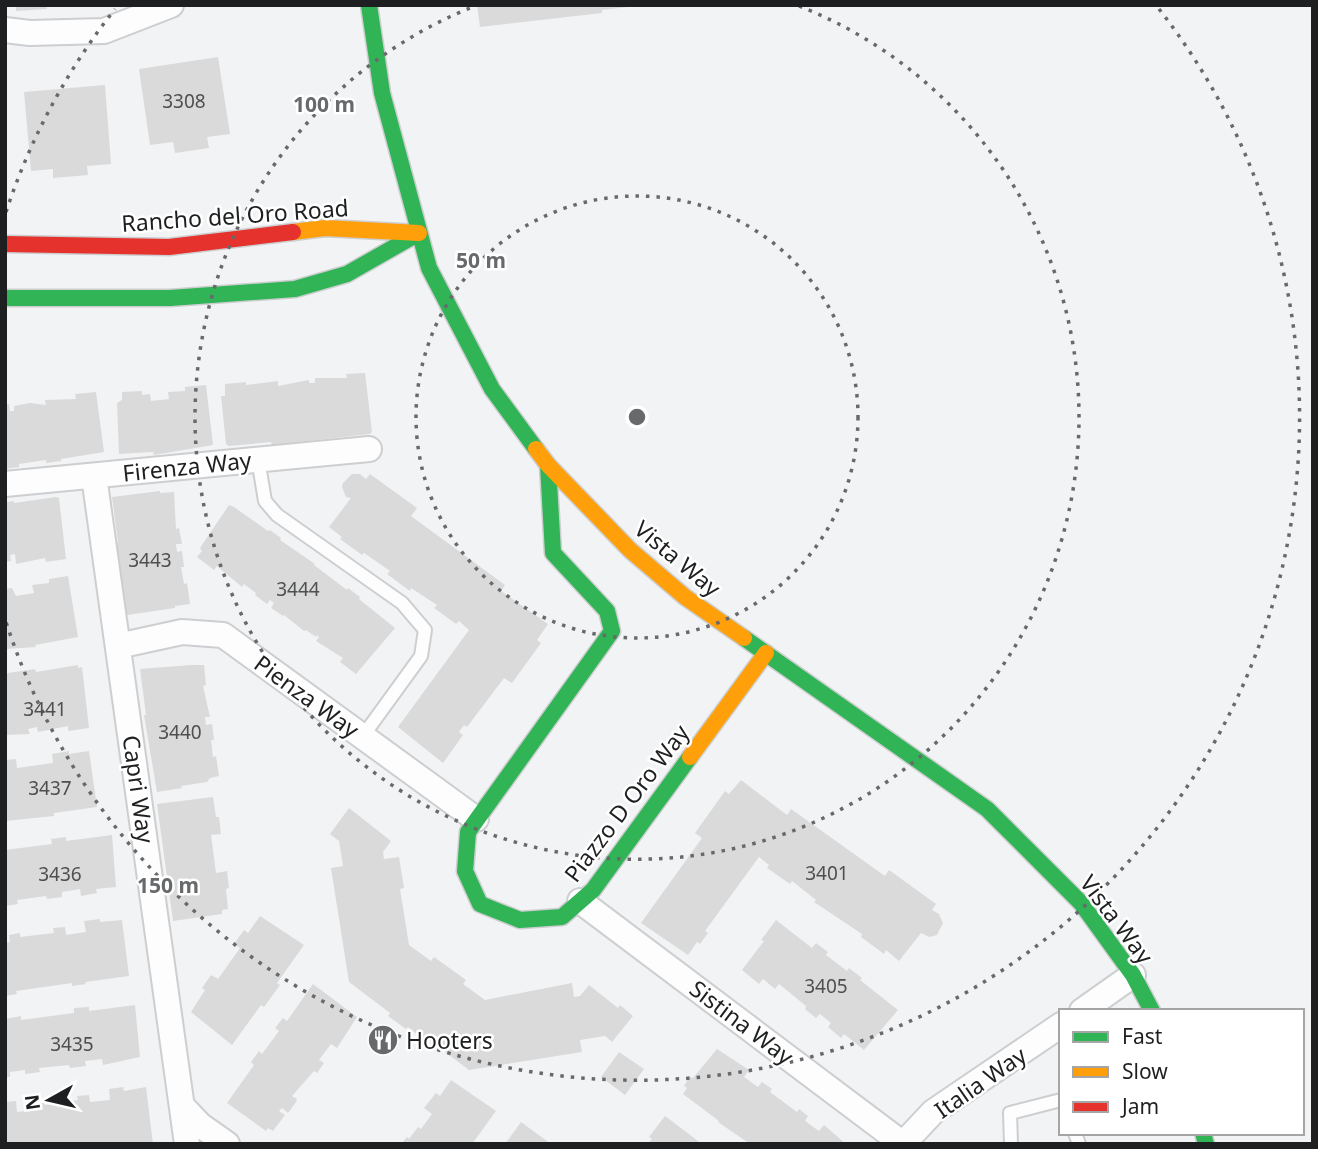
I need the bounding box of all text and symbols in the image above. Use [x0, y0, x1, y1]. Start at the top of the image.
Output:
house number: 3308 [162, 88, 206, 114]
text: 100 m [293, 90, 355, 118]
street label: Rancho del Oro Road [120, 191, 350, 239]
text: 50 m [456, 246, 506, 274]
centre of rings [625, 405, 649, 429]
street label: Firenza Way [121, 443, 253, 489]
street label: Vista Way [628, 512, 728, 604]
house number: 3443 [128, 547, 172, 573]
house number: 3444 [276, 576, 320, 602]
street label: Pienza Way [248, 647, 366, 745]
house number: 3441 [23, 696, 67, 722]
street label: Piazzo D Oro Way [556, 717, 696, 888]
house number: 3440 [158, 719, 202, 745]
street label: Capri Way [116, 733, 162, 845]
house number: 3437 [28, 775, 72, 801]
house number: 3401 [805, 860, 849, 886]
house number: 3436 [38, 861, 82, 887]
street label: Vista Way [1073, 868, 1161, 970]
text: 150 m [137, 871, 199, 899]
street label: Sistina Way [683, 972, 801, 1072]
house number: 3405 [804, 973, 848, 999]
legend [1059, 1009, 1304, 1135]
text: Fast [1122, 1022, 1163, 1050]
restaurant icon: Hooters [366, 1023, 400, 1057]
place label: Hooters [406, 1024, 493, 1056]
house number: 3435 [50, 1031, 94, 1057]
street label: Italia Way [928, 1039, 1033, 1125]
text: Slow [1122, 1057, 1168, 1085]
north arrow [14, 1065, 84, 1135]
text: Jam [1120, 1092, 1159, 1120]
text: N [18, 1093, 46, 1112]

